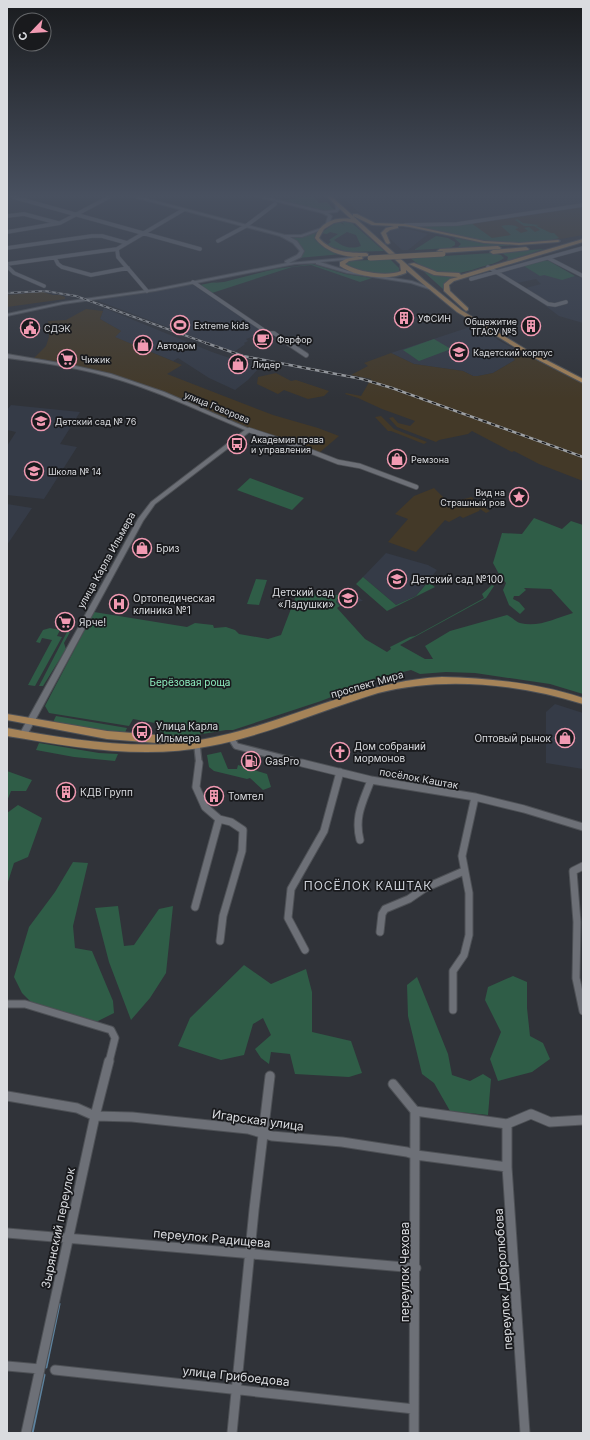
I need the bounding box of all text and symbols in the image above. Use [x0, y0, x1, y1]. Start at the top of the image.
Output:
north arrow [12, 12, 52, 52]
text: С [15, 30, 31, 43]
building icon: УФСИН [393, 307, 415, 329]
place label: УФСИН [418, 313, 451, 324]
sports icon: Extreme kids [169, 314, 191, 336]
building icon: Общежитие ТГАСУ №5 [520, 315, 542, 337]
place label: Общежитие ТГАСУ №5 [465, 316, 517, 337]
public building icon: СДЭК [19, 317, 41, 339]
place label: Extreme kids [194, 320, 249, 331]
place label: СДЭК [44, 323, 71, 334]
cafe icon: Фарфор [252, 328, 274, 350]
shop icon: Автодом [132, 334, 154, 356]
place label: Фарфор [277, 334, 313, 345]
place label: Автодом [157, 340, 196, 351]
school or university icon: Кадетский корпус [448, 341, 470, 363]
place label: Кадетский корпус [473, 347, 553, 358]
supermarket icon: Чижик [56, 348, 78, 370]
shop icon: Лидер [227, 353, 249, 375]
place label: Чижик [81, 354, 110, 365]
place label: Лидер [252, 359, 281, 370]
street label: улица Говорова [183, 389, 251, 425]
school or university icon: Детский сад № 76 [30, 410, 52, 432]
place label: Детский сад № 76 [55, 416, 137, 427]
bus stop icon: Академия права и управления [226, 433, 248, 455]
place label: Академия права и управления [251, 434, 324, 455]
shop icon: Ремзона [386, 448, 408, 470]
place label: Ремзона [411, 454, 449, 465]
school or university icon: Школа № 14 [23, 460, 45, 482]
place label: Школа № 14 [48, 466, 101, 477]
place icon: Вид на Страшный ров [508, 486, 530, 508]
place label: Вид на Страшный ров [440, 487, 505, 508]
street label: улица Карла Ильмера [75, 510, 137, 610]
shop icon: Бриз [131, 537, 153, 559]
place label: Бриз [156, 542, 179, 554]
school or university icon: Детский сад №100 [386, 568, 408, 590]
place label: Детский сад №100 [411, 573, 503, 585]
place label: Детский сад «Ладушки» [272, 586, 334, 610]
school or university icon: Детский сад «Ладушки» [337, 587, 359, 609]
place label: Ортопедическая клиника №1 [133, 592, 215, 616]
hospital icon: Ортопедическая клиника №1 [108, 593, 130, 615]
supermarket icon: Ярче! [54, 611, 76, 633]
place label: Ярче! [79, 616, 106, 628]
street label: проспект Мира [329, 668, 405, 700]
park label: Берёзовая роща [150, 676, 230, 688]
place label: Улица Карла Ильмера [156, 720, 218, 744]
bus stop icon: Улица Карла Ильмера [131, 721, 153, 743]
shop icon: Оптовый рынок [554, 727, 576, 749]
place label: Оптовый рынок [474, 732, 552, 744]
place label: Дом собраний мормонов [354, 740, 426, 764]
church icon: Дом собраний мормонов [329, 741, 351, 763]
fuel station icon: GasPro [240, 750, 262, 772]
place label: GasPro [265, 755, 299, 767]
street label: посёлок Каштак [379, 765, 460, 791]
building icon: КДВ Групп [55, 781, 77, 803]
building icon: Томтел [203, 785, 225, 807]
place label: КДВ Групп [80, 786, 133, 798]
place label: Томтел [228, 790, 263, 802]
district label: ПОСЁЛОК КАШТАК [304, 878, 432, 893]
street label: Игарская улица [211, 1106, 305, 1134]
street label: Зырянский переулок [38, 1166, 78, 1290]
street label: переулок Добролюбова [491, 1208, 515, 1350]
street label: переулок Чехова [397, 1222, 412, 1322]
street label: переулок Радищева [153, 1225, 271, 1251]
street label: улица Грибоедова [182, 1363, 290, 1389]

